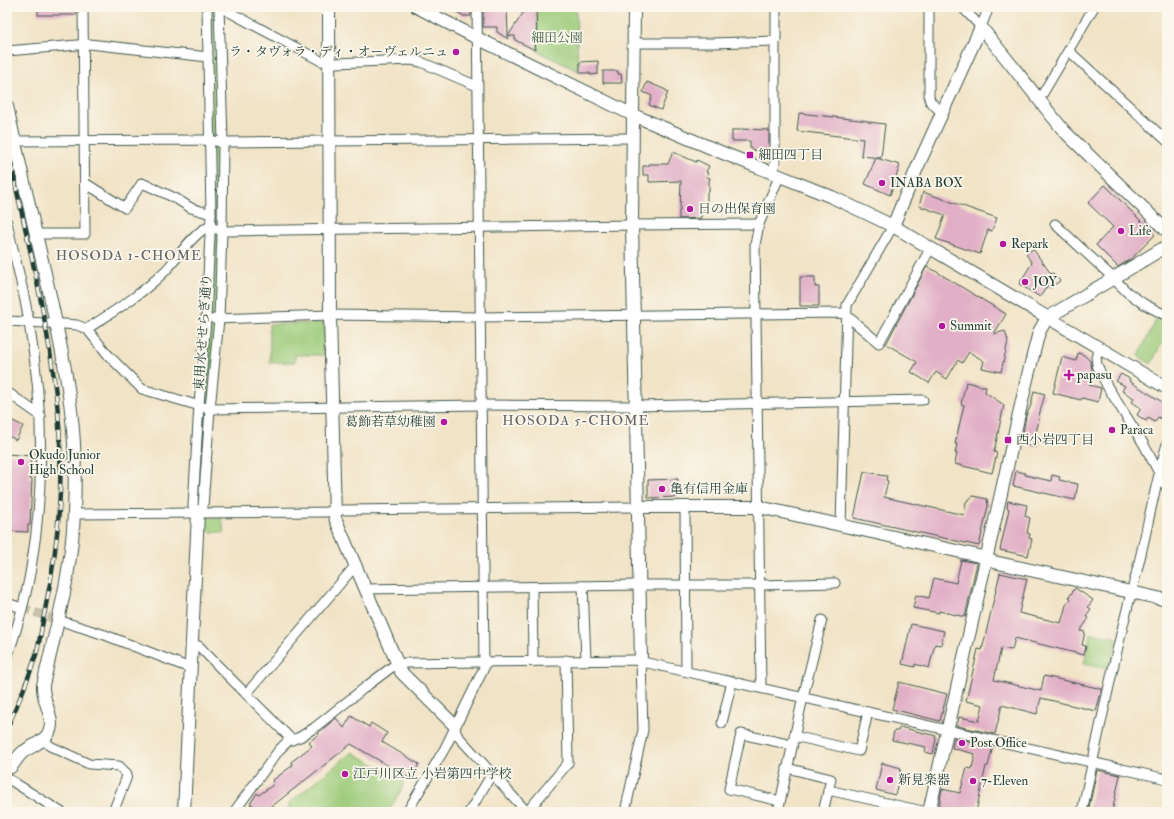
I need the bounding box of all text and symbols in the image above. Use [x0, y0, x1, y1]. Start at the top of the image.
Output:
park label: 細田公園 [531, 30, 583, 46]
place label: ラ・タヴォラ・ディ・オーヴェルニュ [229, 44, 448, 60]
marker: ラ・タヴォラ・ディ・オーヴェルニュ [451, 47, 461, 57]
place label: 細田四丁目 [758, 147, 823, 163]
marker: 細田四丁目 [745, 150, 755, 160]
place label: INABA BOX [890, 175, 963, 191]
marker: INABA BOX [877, 178, 887, 188]
place label: 日の出保育園 [698, 201, 776, 217]
marker: 日の出保育園 [685, 204, 695, 214]
place label: Life [1129, 223, 1152, 239]
marker: Life [1116, 226, 1126, 236]
place label: Repark [1011, 236, 1049, 253]
marker: Repark [998, 239, 1008, 249]
district label: HOSODA 1-CHOME [56, 247, 202, 264]
street label: 東用水せせらぎ通り [191, 273, 215, 391]
place label: JOY [1032, 274, 1058, 290]
marker: JOY [1020, 277, 1030, 287]
place label: Summit [950, 318, 992, 334]
marker: Summit [937, 321, 947, 331]
place label: papasu [1076, 367, 1112, 384]
marker: papasu [1064, 370, 1074, 380]
district label: HOSODA 5-CHOME [502, 412, 650, 429]
place label: 葛飾若草幼稚園 [345, 414, 436, 430]
marker: 葛飾若草幼稚園 [439, 417, 449, 427]
place label: Paraca [1120, 422, 1154, 438]
marker: Paraca [1107, 425, 1117, 435]
place label: 西小岩四丁目 [1016, 432, 1094, 448]
marker: 西小岩四丁目 [1003, 435, 1013, 445]
place label: Okudo Junior High School [29, 447, 101, 478]
marker: Okudo Junior High School [16, 457, 26, 467]
place label: 亀有信用金庫 [670, 481, 748, 497]
marker: 亀有信用金庫 [657, 484, 667, 494]
place label: Post Office [970, 735, 1027, 751]
marker: Post Office [957, 738, 967, 748]
place label: 江戸川区立 小岩第四中学校 [353, 766, 512, 782]
marker: 江戸川区立 小岩第四中学校 [340, 769, 350, 779]
place label: 新見楽器 [898, 772, 950, 788]
place label: 7-Eleven [981, 773, 1028, 789]
marker: 新見楽器 [885, 775, 895, 785]
marker: 7-Eleven [968, 776, 978, 786]

